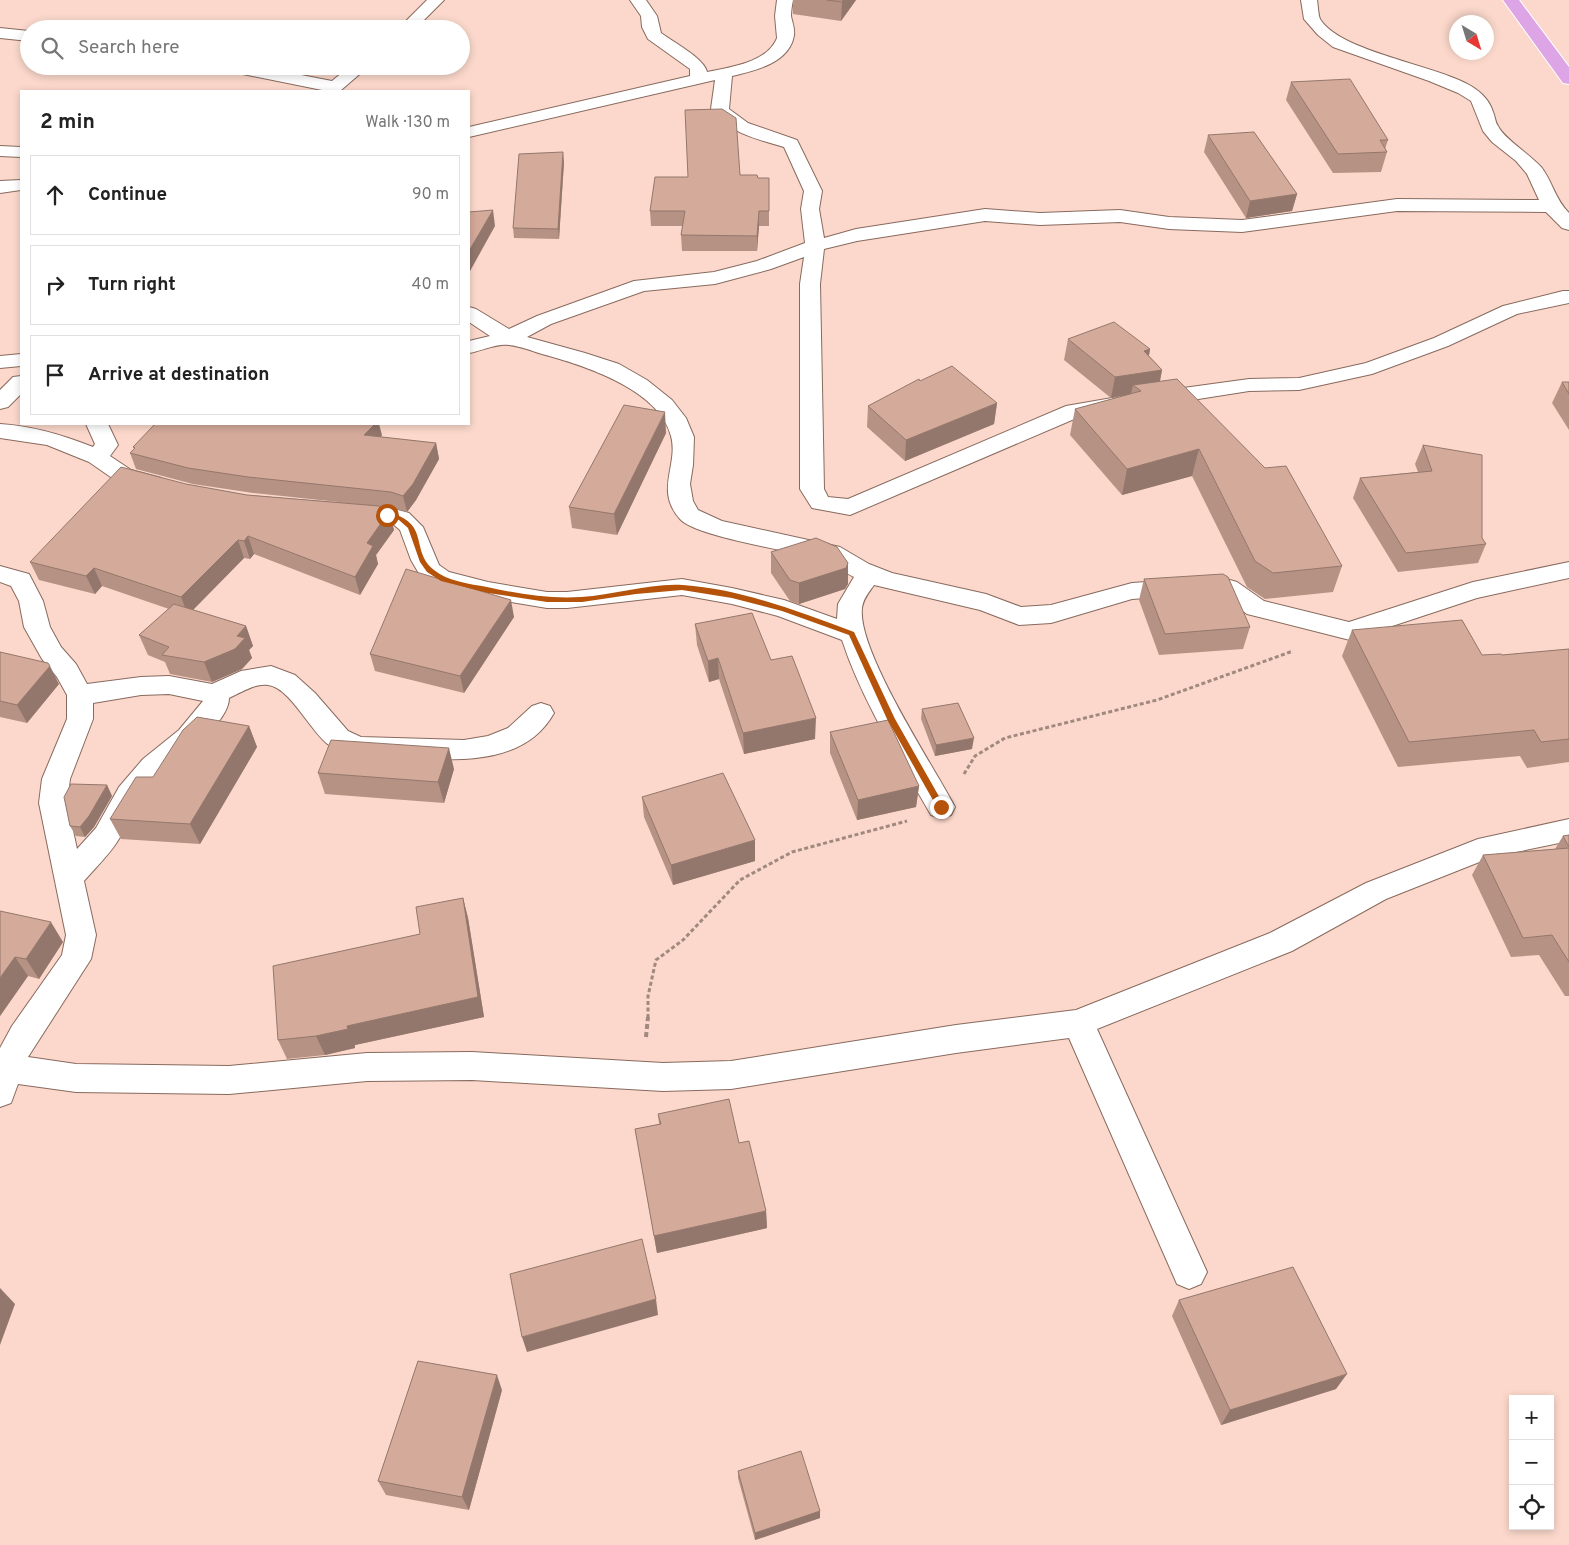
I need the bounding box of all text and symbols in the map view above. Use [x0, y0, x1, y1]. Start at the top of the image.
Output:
north arrow [1449, 15, 1494, 60]
search box [20, 20, 470, 75]
icon: search [38, 34, 66, 62]
text: Search here [78, 36, 180, 60]
text: 2 min [40, 109, 95, 136]
text: Walk · 130 m [365, 113, 450, 133]
icon: ahead [41, 181, 69, 209]
text: Continue [88, 183, 167, 207]
text: 90 m [412, 185, 449, 205]
icon: right [41, 271, 69, 299]
text: Turn right [88, 273, 176, 297]
text: 40 m [411, 275, 449, 295]
icon: arrive [41, 361, 69, 389]
text: Arrive at destination [88, 363, 269, 387]
route start [376, 504, 399, 527]
route end [930, 796, 953, 819]
map controls [1509, 1395, 1554, 1530]
button: + [1509, 1395, 1554, 1440]
button: − [1509, 1440, 1554, 1485]
button: locate [1509, 1485, 1554, 1530]

